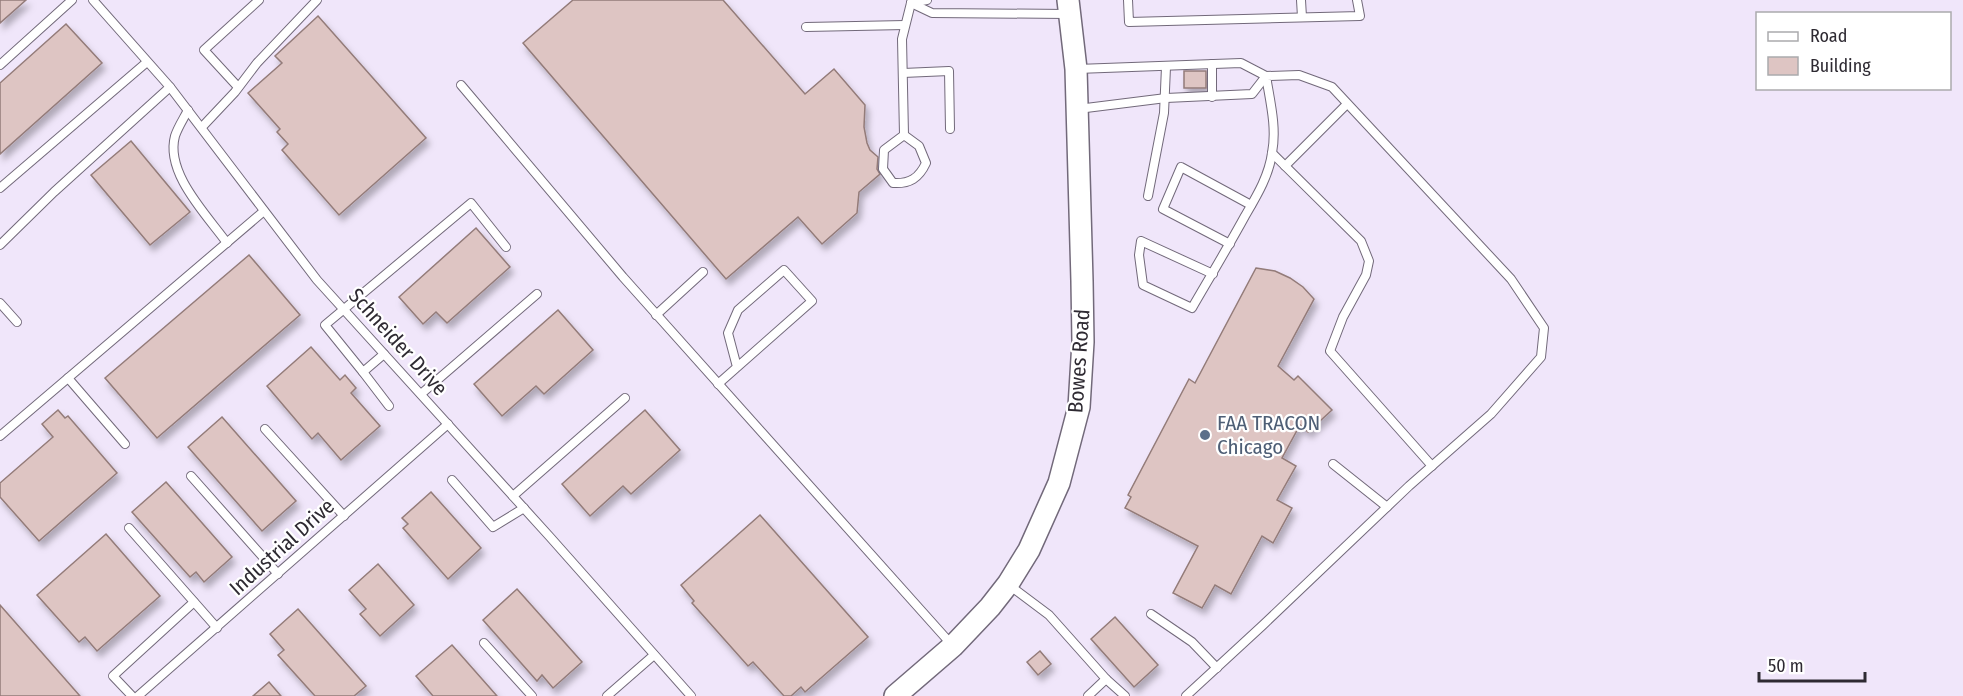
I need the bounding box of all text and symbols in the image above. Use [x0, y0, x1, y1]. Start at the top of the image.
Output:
legend [1756, 12, 1951, 90]
text: Road [1810, 25, 1847, 47]
text: Building [1810, 55, 1871, 77]
street label: Schneider Drive [343, 283, 453, 401]
street label: Bowes Road [1062, 308, 1096, 414]
place label: FAA TRACON Chicago [1217, 410, 1320, 460]
marker: FAA TRACON Chicago [1198, 428, 1212, 442]
street label: Industrial Drive [224, 493, 340, 601]
scale bar [1759, 645, 1866, 683]
text: 50 m [1768, 655, 1804, 677]

